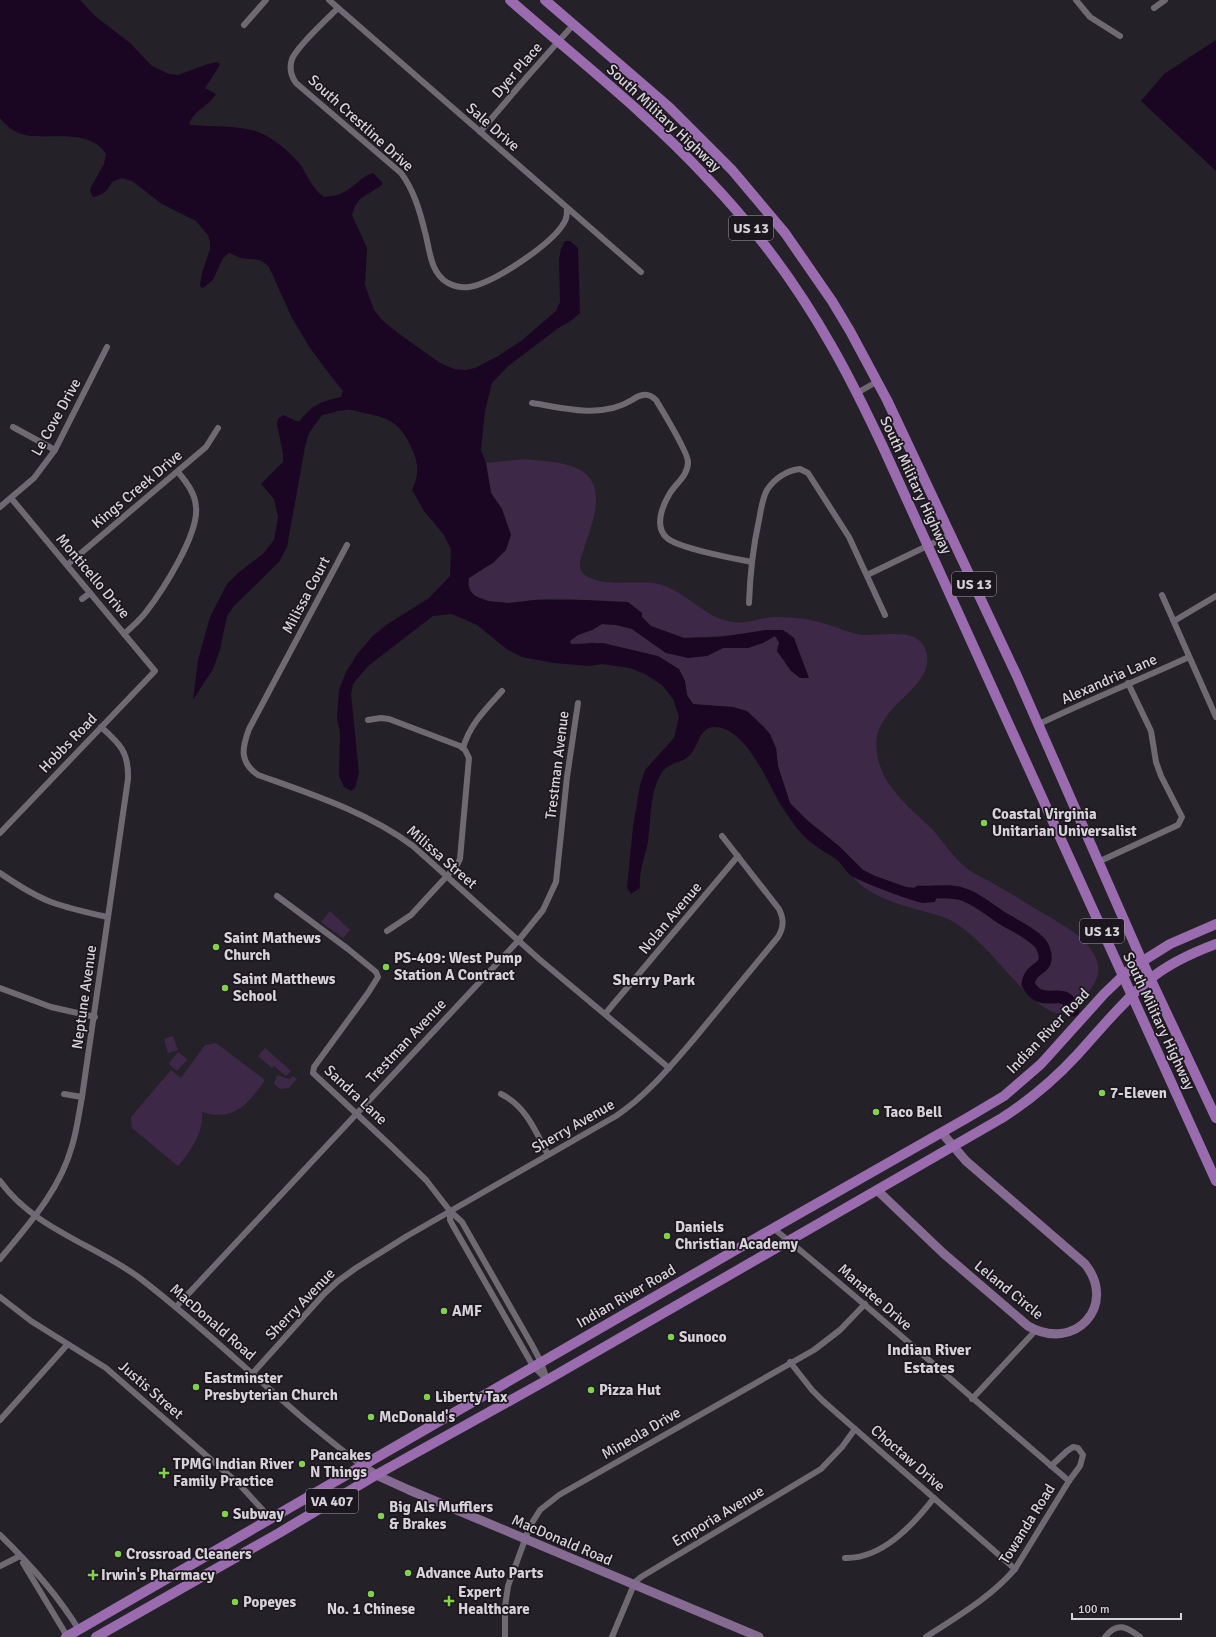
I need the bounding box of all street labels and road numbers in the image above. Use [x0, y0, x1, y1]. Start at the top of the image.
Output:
street label: Dyer Place [488, 38, 546, 102]
street label: South Military Highway [603, 60, 725, 176]
street label: South Crestline Drive [305, 71, 417, 175]
street label: Sale Drive [463, 99, 523, 155]
road number: US 13 [729, 216, 773, 240]
street label: Le Cove Drive [27, 375, 85, 459]
street label: South Military Highway [876, 413, 956, 557]
street label: Kings Creek Drive [88, 446, 186, 532]
street label: Monticello Drive [52, 530, 134, 622]
street label: Milissa Court [278, 553, 334, 637]
road number: US 13 [952, 572, 996, 596]
street label: Alexandria Lane [1058, 650, 1160, 708]
street label: Hobbs Road [35, 709, 101, 776]
street label: Trestman Avenue [541, 710, 573, 820]
street label: Milissa Street [403, 821, 481, 893]
street label: Nolan Avenue [635, 878, 705, 958]
road number: US 13 [1080, 919, 1124, 943]
street label: Neptune Avenue [68, 944, 100, 1050]
street label: South Military Highway [1119, 949, 1199, 1093]
street label: Indian River Road [1003, 985, 1093, 1077]
street label: Trestman Avenue [362, 995, 450, 1087]
street label: Sandra Lane [321, 1061, 391, 1129]
street label: Sherry Avenue [528, 1095, 618, 1157]
street label: Leland Circle [971, 1257, 1047, 1323]
street label: Indian River Road [573, 1260, 679, 1332]
street label: Manatee Drive [834, 1260, 916, 1334]
street label: Sherry Avenue [261, 1264, 339, 1344]
street label: MacDonald Road [166, 1280, 260, 1364]
street label: Justis Street [115, 1357, 187, 1423]
street label: Mineola Drive [598, 1403, 684, 1463]
street label: Choctaw Drive [867, 1421, 949, 1495]
street label: Towanda Road [995, 1481, 1059, 1567]
street label: Emporia Avenue [669, 1482, 767, 1550]
road number: VA 407 [306, 1489, 358, 1513]
street label: MacDonald Road [509, 1511, 615, 1569]

